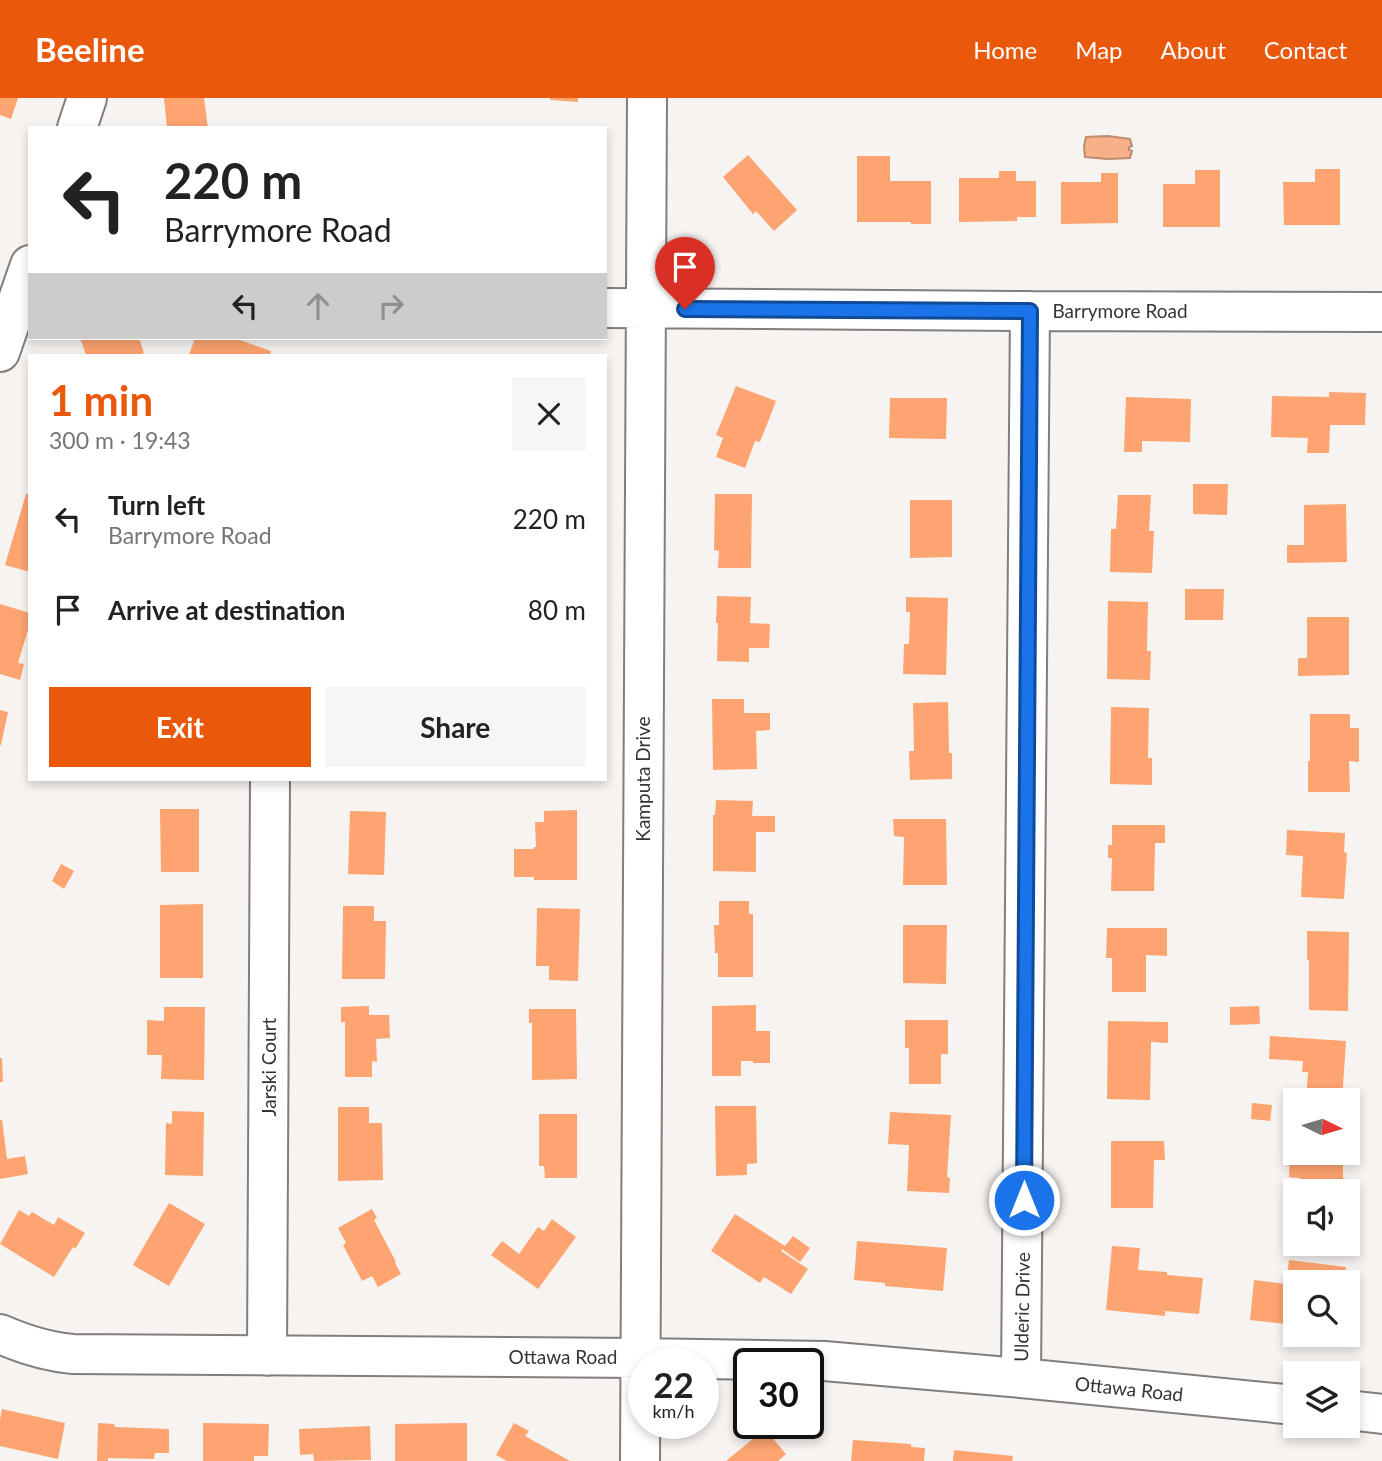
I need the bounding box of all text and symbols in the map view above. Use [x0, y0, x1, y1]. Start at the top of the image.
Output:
text: Beeline [35, 29, 145, 69]
text: Home [973, 35, 1037, 64]
text: Map [1075, 35, 1123, 64]
text: About [1161, 35, 1226, 64]
text: Contact [1264, 35, 1347, 64]
text: 220 m [164, 151, 302, 209]
icon: left [49, 154, 140, 245]
text: Barrymore Road [164, 210, 392, 249]
pin [655, 237, 715, 309]
icon: arrive [666, 248, 704, 286]
icon: left [226, 287, 264, 325]
icon: ahead [299, 287, 337, 325]
icon: right [372, 287, 410, 325]
street label: Barrymore Road [1052, 299, 1188, 322]
text: 1 min [49, 375, 153, 425]
button: close [512, 377, 586, 451]
text: 300 m · 19:43 [49, 426, 191, 454]
text: Turn left [108, 489, 205, 521]
icon: left [49, 500, 87, 538]
text: 220 m [513, 503, 586, 535]
text: Barrymore Road [108, 521, 272, 549]
icon: arrive [49, 591, 87, 629]
text: Arrive at destination [108, 594, 345, 626]
text: 80 m [528, 594, 586, 626]
button: Exit [49, 687, 311, 767]
button: Share [325, 687, 586, 767]
street label: Kamputa Drive [631, 716, 654, 842]
street label: Jarski Court [257, 1017, 280, 1116]
north arrow [1283, 1088, 1360, 1166]
map controls [1283, 1088, 1360, 1438]
position arrow [987, 1163, 1061, 1237]
button: sound [1283, 1179, 1360, 1256]
street label: Ulderic Drive [1009, 1252, 1034, 1362]
button: search [1283, 1270, 1360, 1347]
street label: Ottawa Road [509, 1345, 617, 1368]
speed limit sign: 30 [733, 1348, 824, 1439]
button: layers [1283, 1361, 1360, 1438]
text: 22 [653, 1363, 694, 1405]
street label: Ottawa Road [1074, 1371, 1184, 1406]
text: km/h [652, 1400, 695, 1422]

